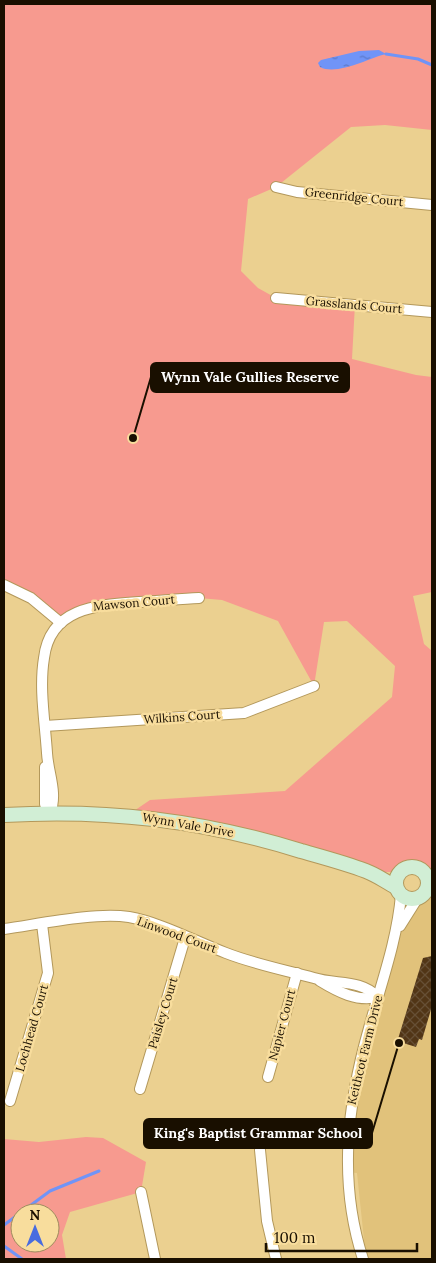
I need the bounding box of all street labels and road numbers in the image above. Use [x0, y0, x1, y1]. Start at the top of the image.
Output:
street label: Greenridge Court [304, 184, 404, 209]
street label: Grasslands Court [305, 293, 403, 316]
street label: Mawson Court [92, 591, 176, 614]
street label: Wilkins Court [143, 706, 221, 727]
street label: Wynn Vale Drive [141, 809, 235, 840]
street label: Linwood Court [135, 913, 219, 956]
street label: Paisley Court [145, 975, 181, 1050]
street label: Lochhead Court [12, 982, 51, 1073]
street label: Napier Court [265, 987, 298, 1062]
street label: Keithcot Farm Drive [344, 993, 386, 1106]

